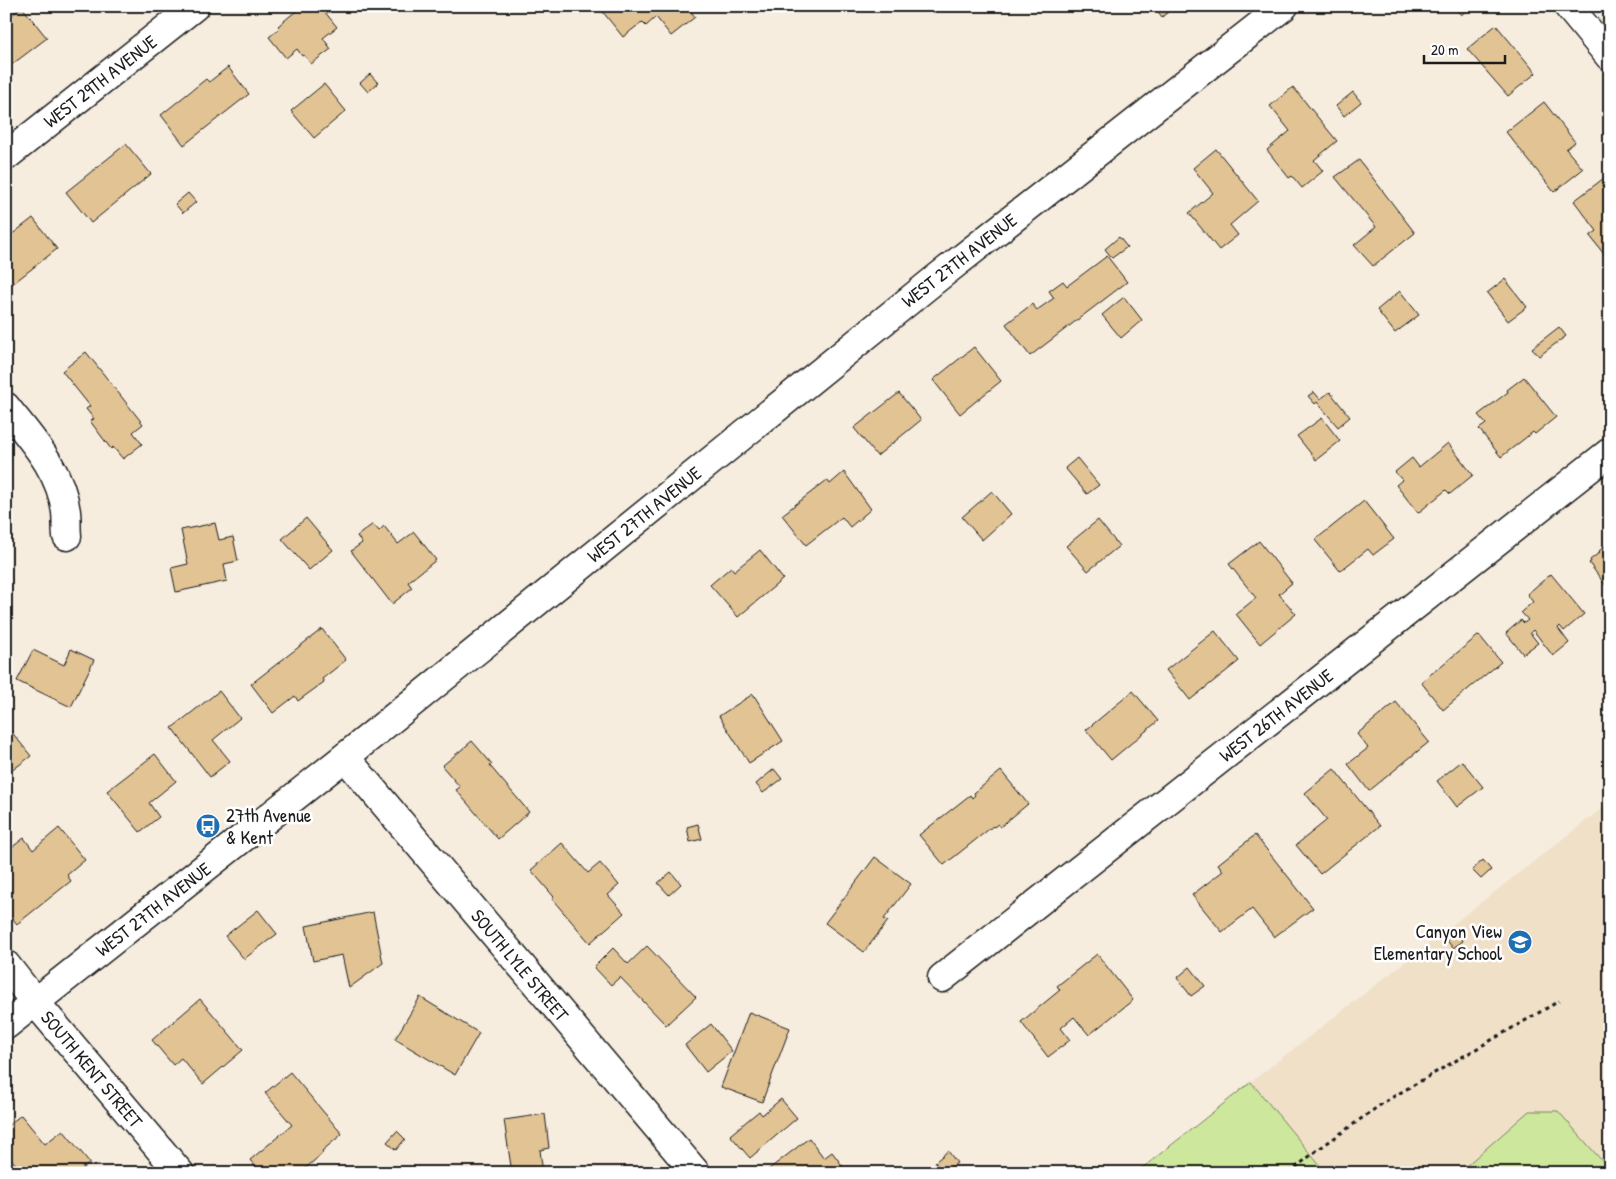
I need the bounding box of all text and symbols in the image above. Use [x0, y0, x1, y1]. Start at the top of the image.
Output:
street label: WEST 29TH AVENUE [38, 28, 163, 134]
scale bar [1424, 32, 1505, 64]
text: 20 m [1431, 39, 1458, 60]
street label: WEST 27TH AVENUE [896, 206, 1023, 313]
street label: WEST 27TH AVENUE [581, 460, 707, 568]
street label: WEST 26TH AVENUE [1214, 662, 1339, 768]
place label: 27th Avenue & Kent [226, 802, 312, 850]
bus stop icon: 27th Avenue & Kent [195, 813, 221, 839]
street label: WEST 27TH AVENUE [90, 855, 217, 962]
street label: SOUTH LYLE STREET [465, 903, 575, 1027]
place label: Canyon View Elementary School [1374, 918, 1503, 966]
school or university icon: Canyon View Elementary School [1507, 929, 1533, 955]
street label: SOUTH KENT STREET [35, 1005, 149, 1134]

